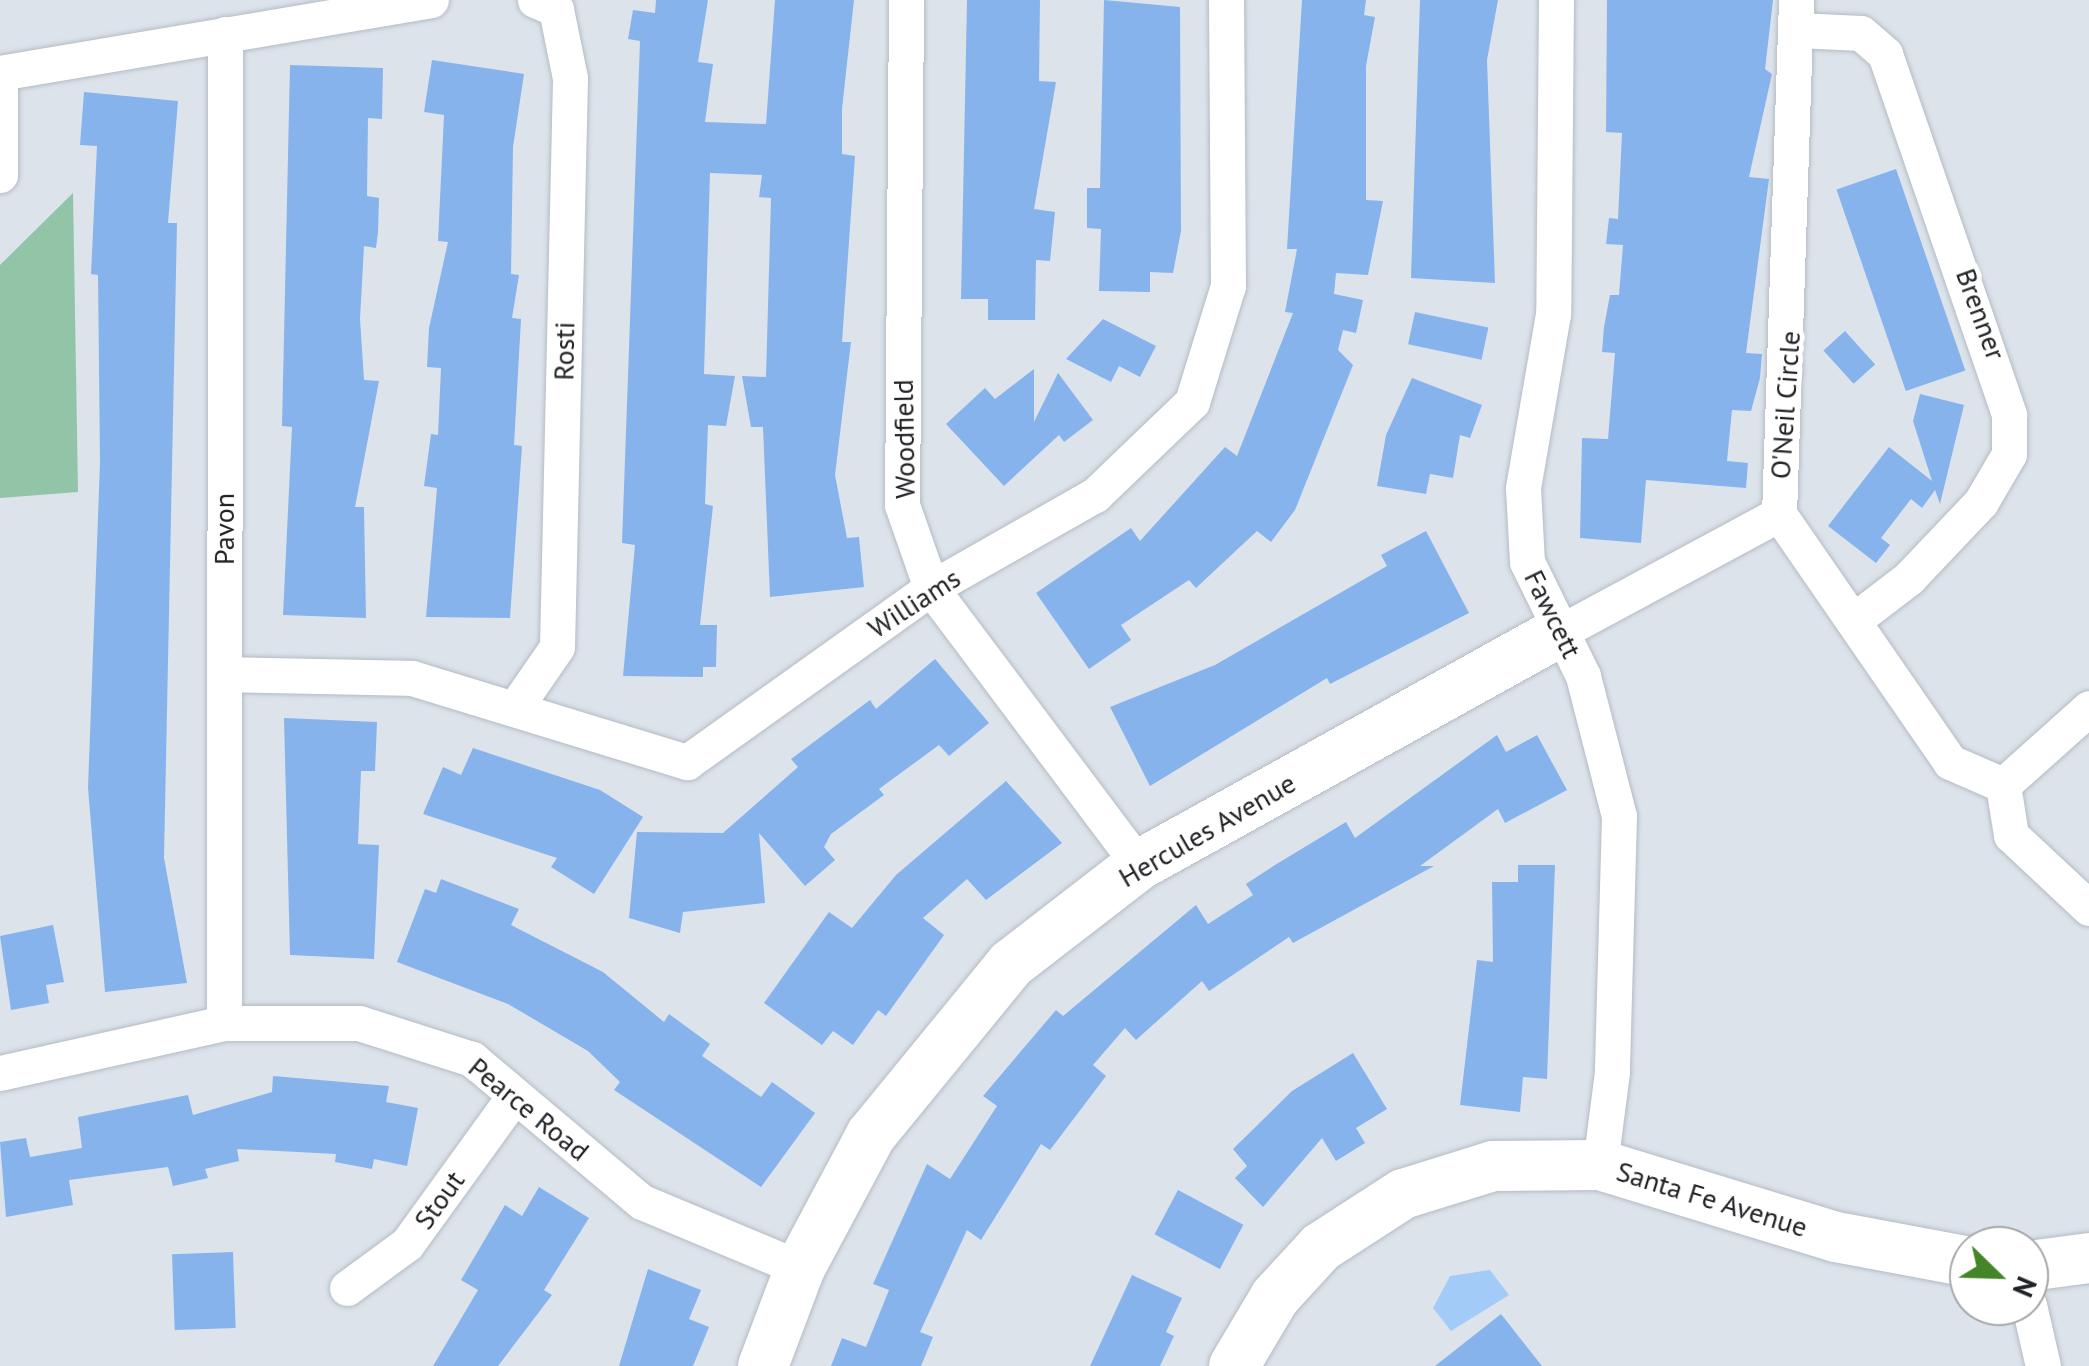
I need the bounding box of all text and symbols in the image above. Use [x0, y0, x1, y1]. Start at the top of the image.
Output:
street label: Brenner [1949, 264, 2013, 364]
street label: Rosti [547, 321, 581, 381]
street label: O'Neil Circle [1763, 330, 1807, 480]
street label: Woodfield [886, 379, 922, 499]
street label: Pavon [207, 493, 241, 565]
street label: Williams [862, 561, 966, 645]
street label: Fawcett [1517, 564, 1589, 664]
street label: Hercules Avenue [1112, 766, 1302, 894]
street label: Pearce Road [462, 1050, 596, 1168]
street label: Santa Fe Avenue [1612, 1154, 1812, 1244]
street label: Stout [407, 1164, 471, 1236]
north arrow [1949, 1226, 2049, 1326]
text: N [2005, 1271, 2046, 1303]

